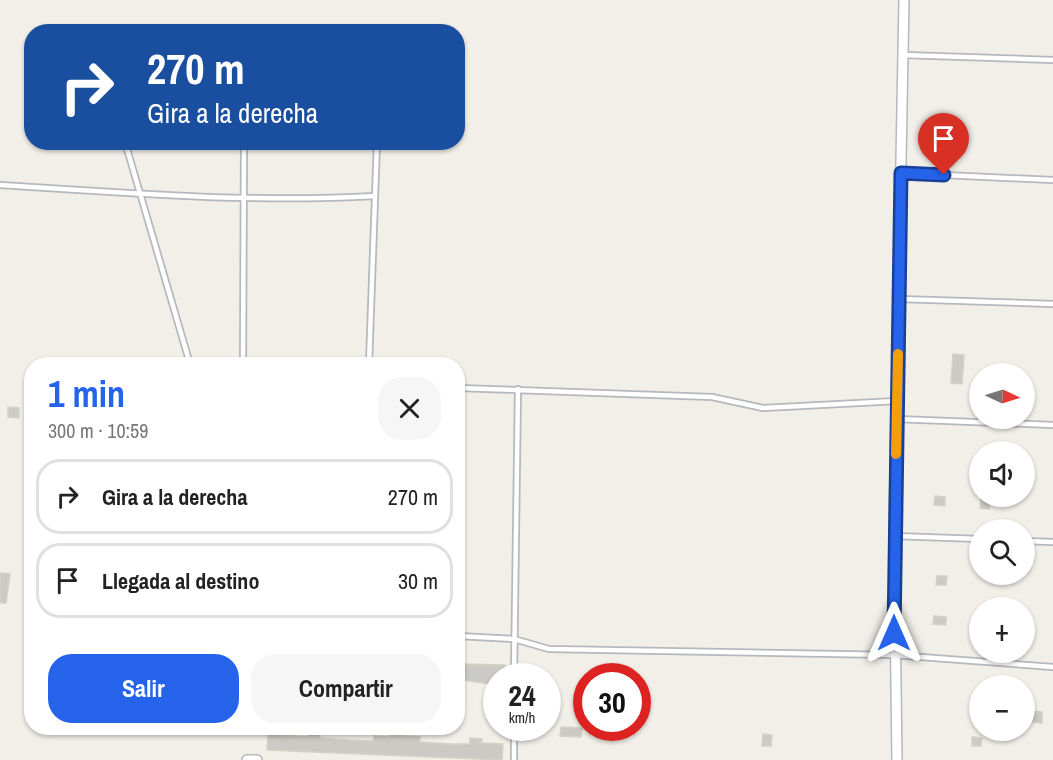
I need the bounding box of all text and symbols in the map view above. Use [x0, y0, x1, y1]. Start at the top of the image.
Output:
text: 270 m [147, 41, 245, 97]
icon: right [48, 48, 126, 126]
text: Gira a la derecha [147, 95, 318, 131]
pin [918, 113, 969, 175]
icon: arrive [927, 122, 960, 155]
north arrow [969, 363, 1035, 429]
map controls [969, 363, 1035, 741]
text: 1 min [48, 370, 125, 418]
button: close [378, 377, 441, 440]
text: 300 m · 10:59 [48, 417, 148, 444]
button: sound [969, 441, 1035, 507]
icon: right [51, 480, 84, 513]
text: Gira a la derecha [102, 482, 247, 512]
text: 270 m [388, 482, 438, 512]
button: search [969, 519, 1035, 585]
icon: arrive [51, 564, 84, 597]
text: Llegada al destino [102, 566, 259, 596]
text: 30 m [398, 566, 438, 596]
button: + [969, 597, 1035, 663]
position arrow [862, 601, 926, 665]
button: Salir [48, 654, 239, 723]
button: Compartir [251, 654, 441, 723]
speed limit sign: 30 [573, 663, 651, 741]
text: 24 [508, 675, 536, 715]
button: − [969, 675, 1035, 741]
text: km/h [509, 707, 535, 728]

